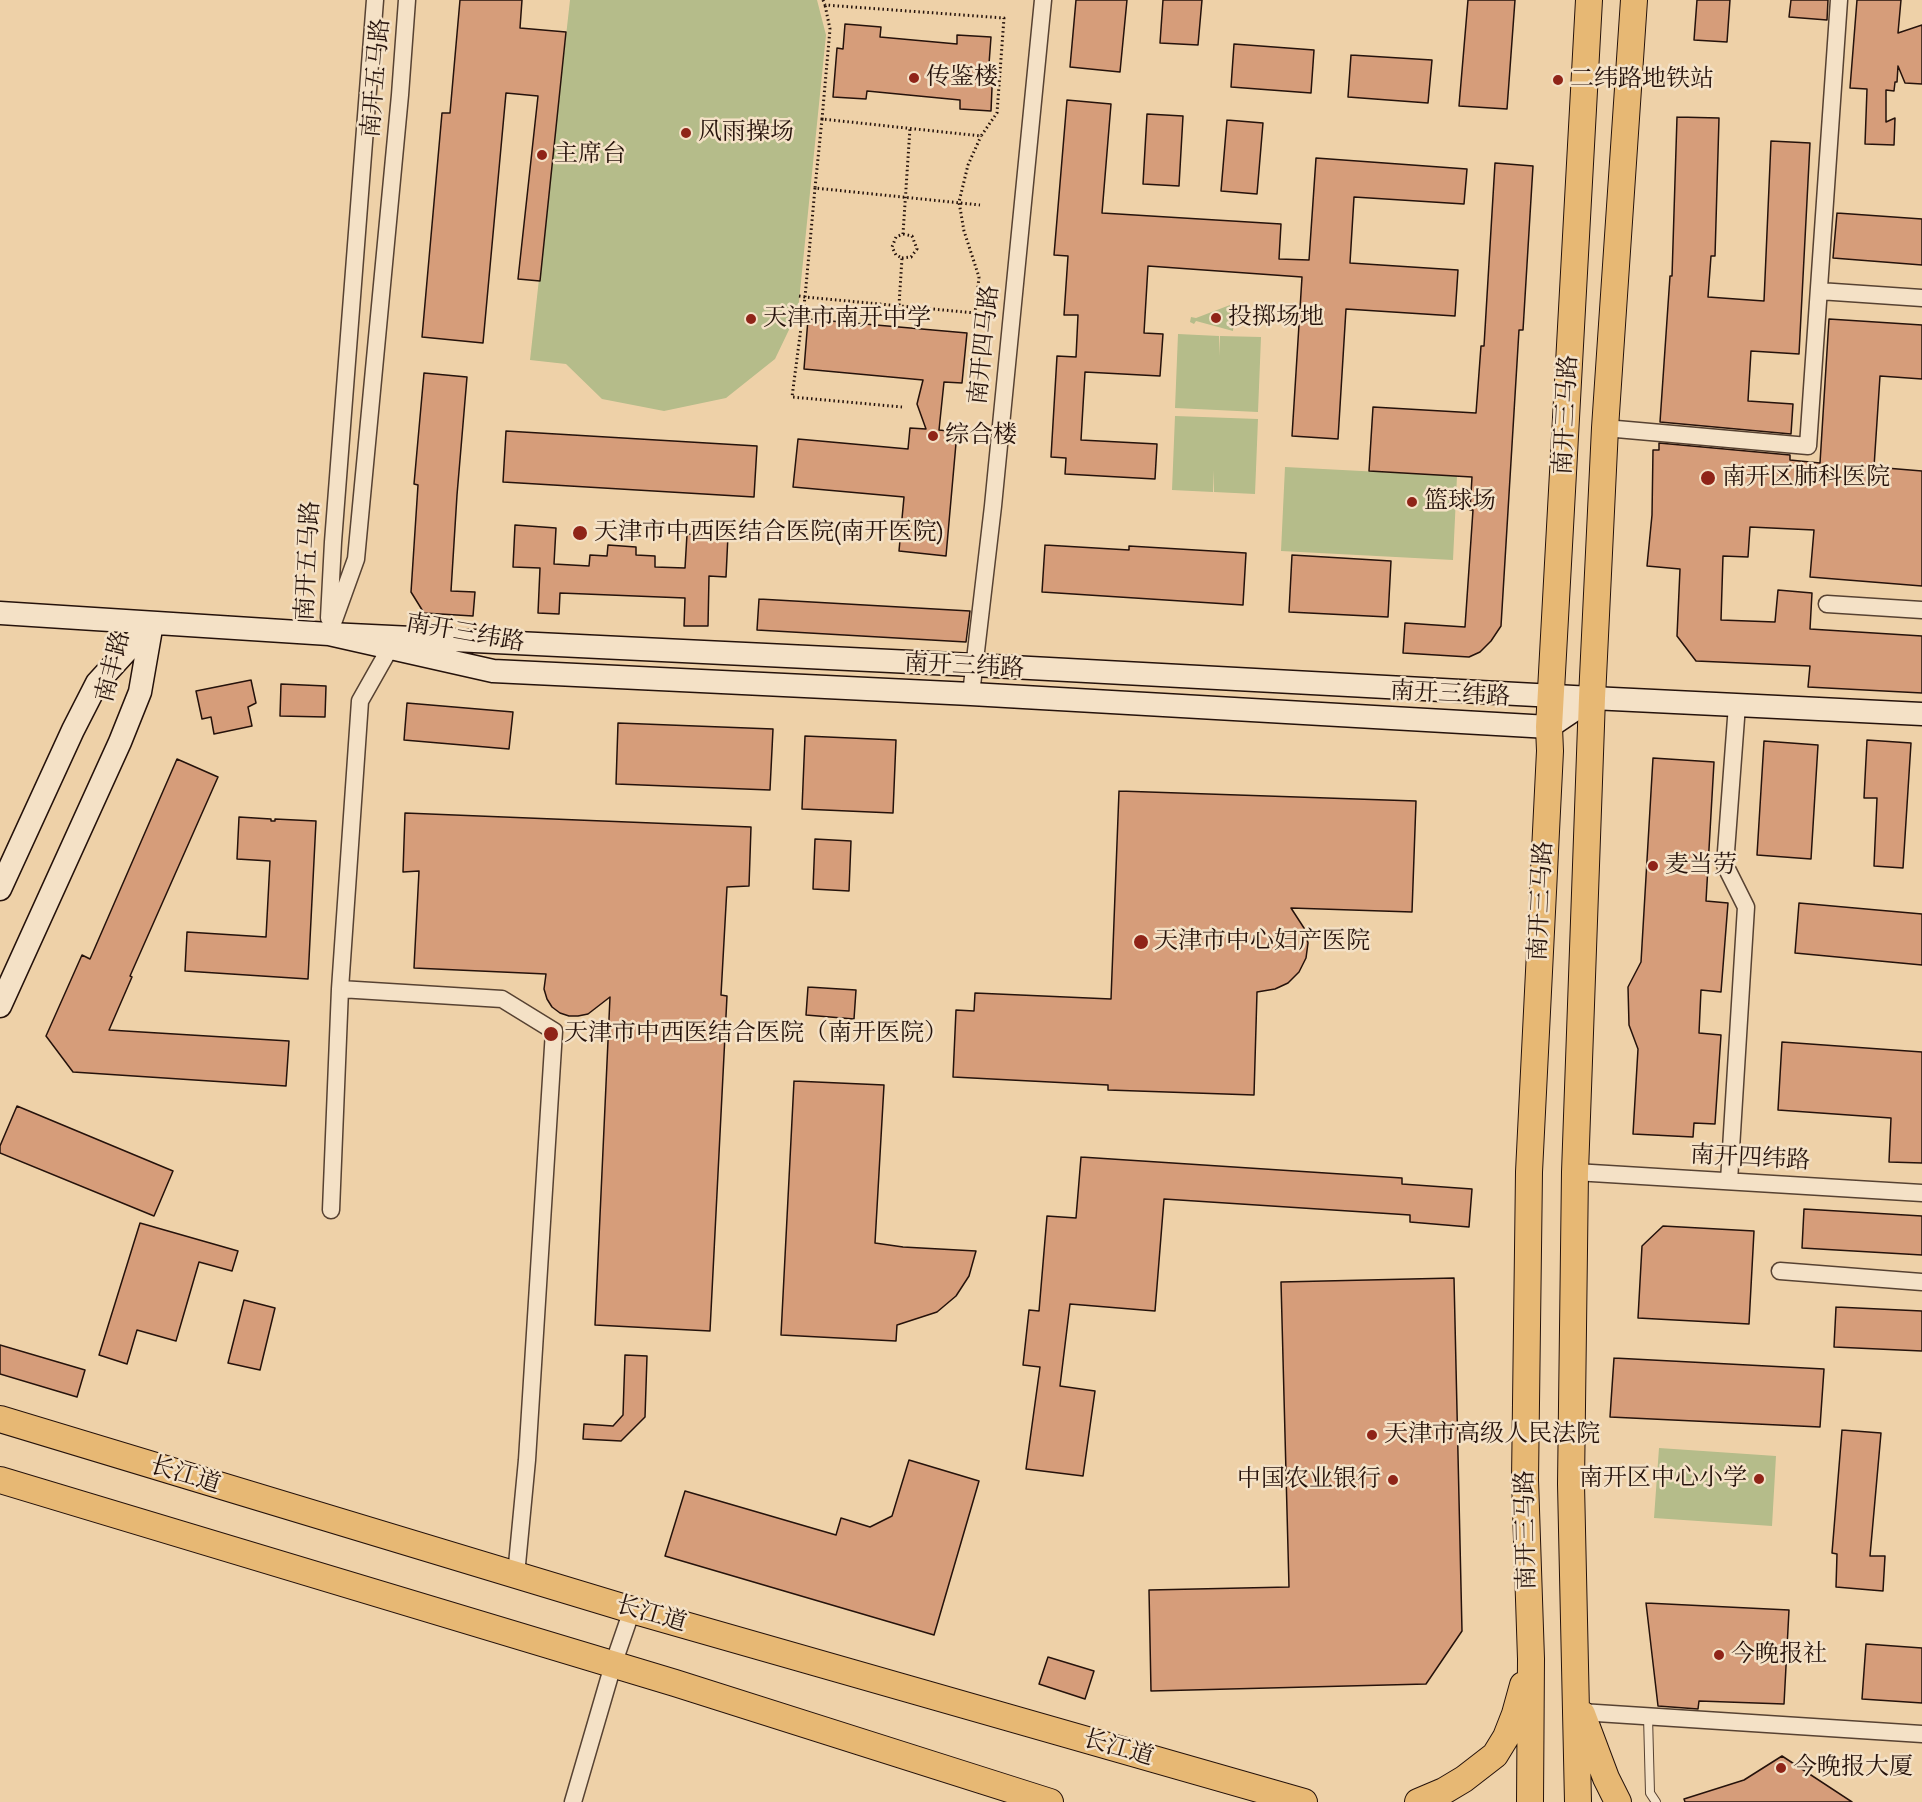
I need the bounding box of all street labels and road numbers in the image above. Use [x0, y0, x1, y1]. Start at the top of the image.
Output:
street label: 南开五马路 [357, 17, 397, 139]
street label: 南开四马路 [964, 284, 1006, 406]
street label: 南开三马路 [1549, 354, 1585, 476]
street label: 南开五马路 [291, 500, 327, 622]
street label: 南开三纬路 [403, 609, 527, 659]
street label: 南丰路 [91, 629, 137, 705]
street label: 南开三纬路 [903, 649, 1025, 685]
street label: 南开三纬路 [1389, 677, 1511, 713]
street label: 南开三马路 [1524, 840, 1560, 962]
street label: 南开四纬路 [1689, 1141, 1811, 1177]
street label: 长江道 [146, 1452, 224, 1500]
street label: 南开三马路 [1512, 1470, 1542, 1590]
street label: 长江道 [612, 1591, 690, 1639]
street label: 长江道 [1079, 1725, 1157, 1773]

